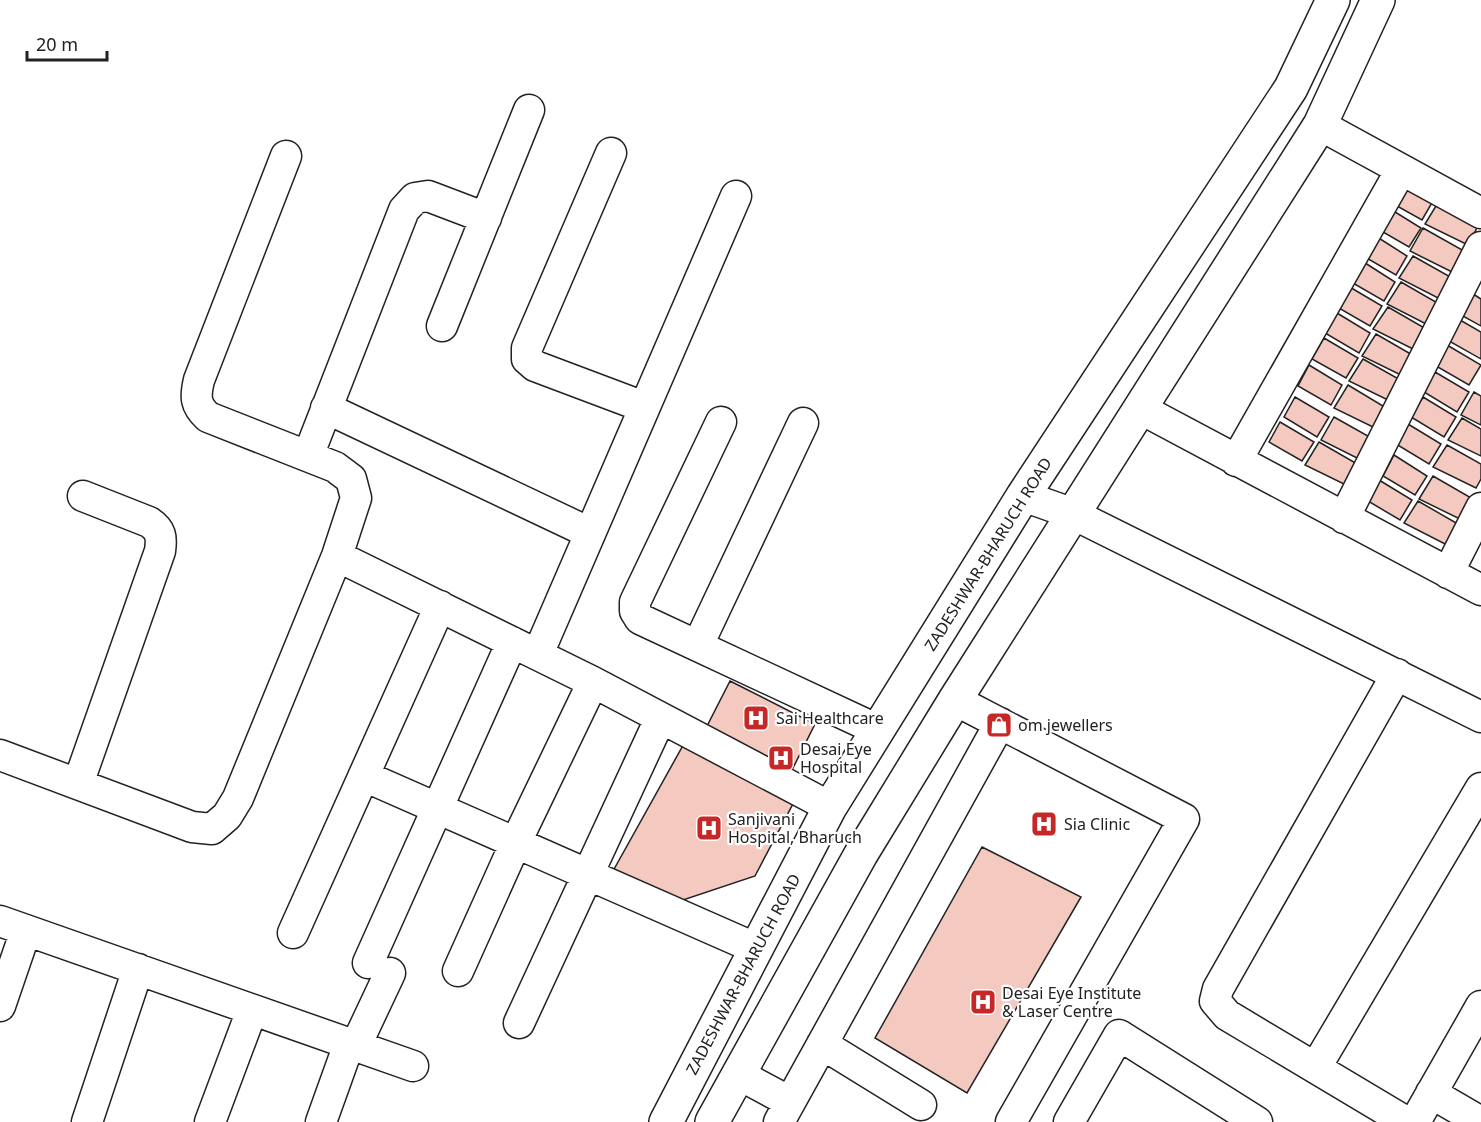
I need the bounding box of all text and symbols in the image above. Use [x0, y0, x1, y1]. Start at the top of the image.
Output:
scale bar [27, 24, 106, 62]
text: 20 m [36, 32, 78, 56]
street label: ZADESHWAR-BHARUCH ROAD [919, 453, 1057, 655]
hospital icon: Sai Healthcare [741, 703, 771, 733]
place label: Sai Healthcare [776, 707, 884, 729]
shop icon: om jewellers [984, 710, 1014, 740]
place label: om jewellers [1018, 714, 1113, 736]
place label: Desai Eye Hospital [800, 738, 872, 778]
hospital icon: Desai Eye Hospital [766, 743, 796, 773]
place label: Sanjivani Hospital, Bharuch [728, 808, 862, 848]
hospital icon: Sia Clinic [1029, 809, 1059, 839]
hospital icon: Sanjivani Hospital, Bharuch [694, 813, 724, 843]
place label: Sia Clinic [1064, 813, 1130, 835]
street label: ZADESHWAR-BHARUCH ROAD [681, 870, 805, 1078]
place label: Desai Eye Institute & Laser Centre [1002, 982, 1141, 1022]
hospital icon: Desai Eye Institute & Laser Centre [968, 987, 998, 1017]

